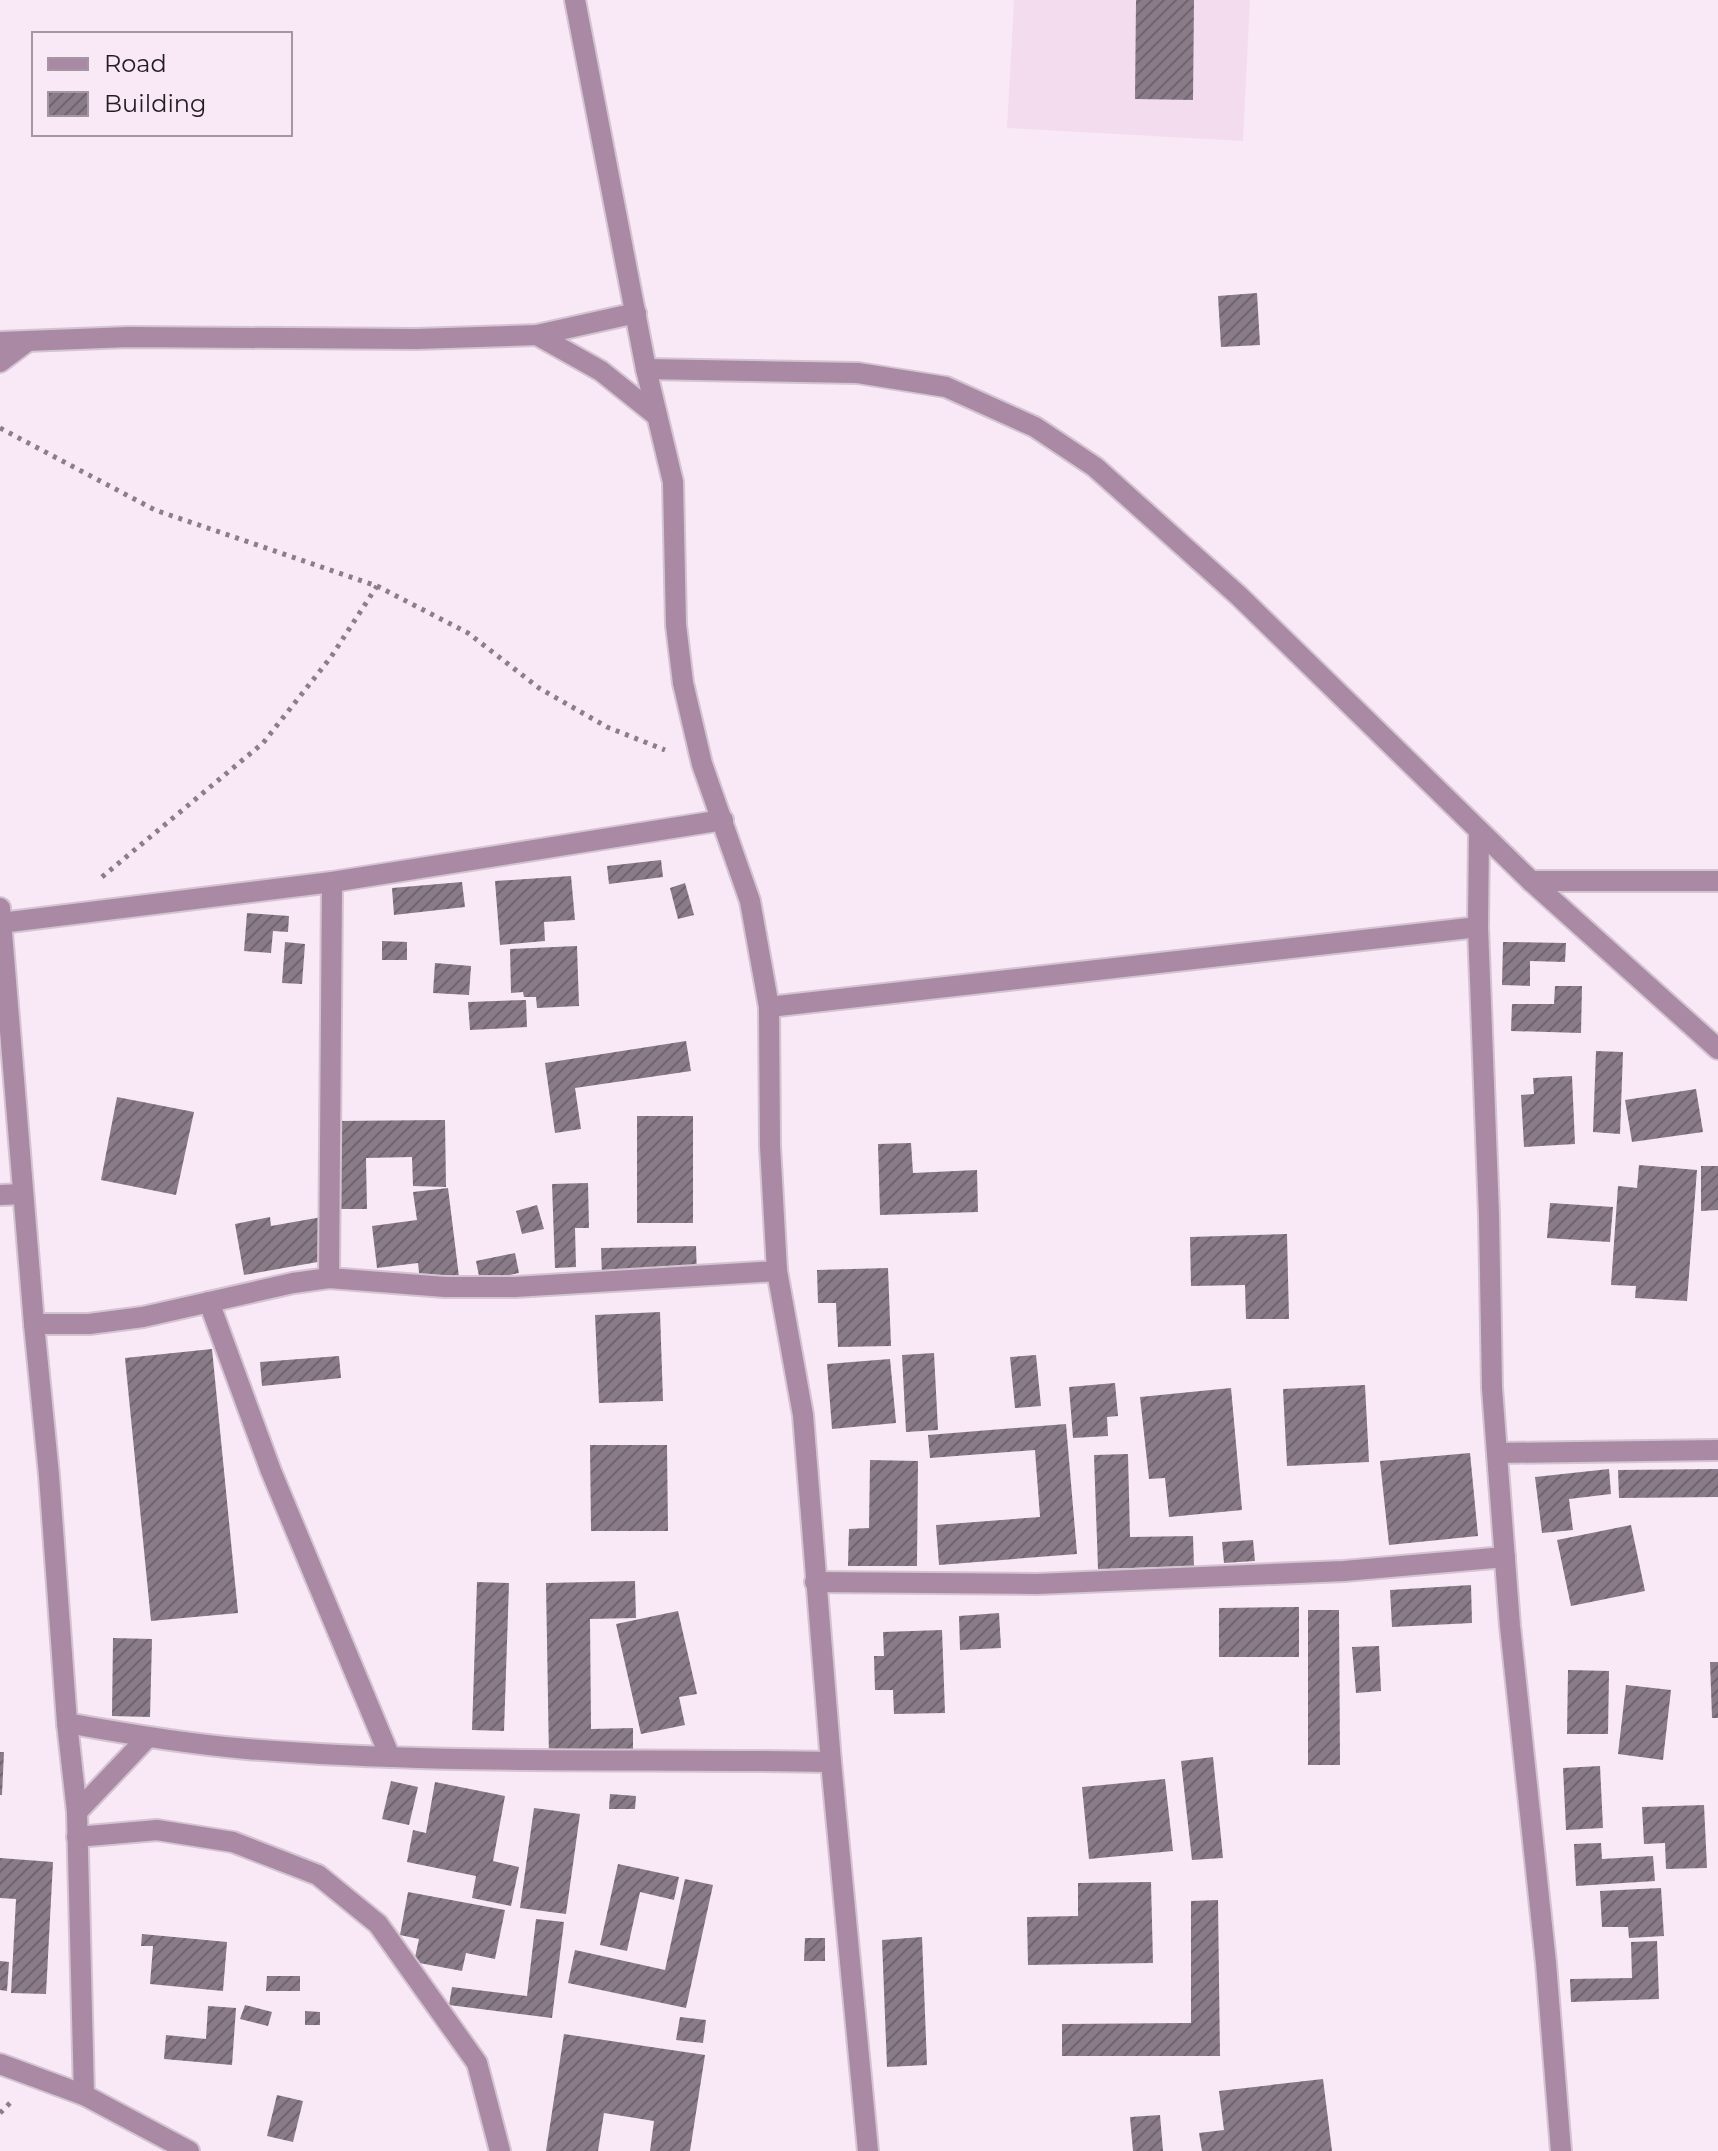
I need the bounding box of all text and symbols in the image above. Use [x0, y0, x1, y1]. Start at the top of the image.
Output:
legend [32, 32, 292, 136]
text: Road [104, 49, 167, 78]
text: Building [104, 89, 207, 118]

